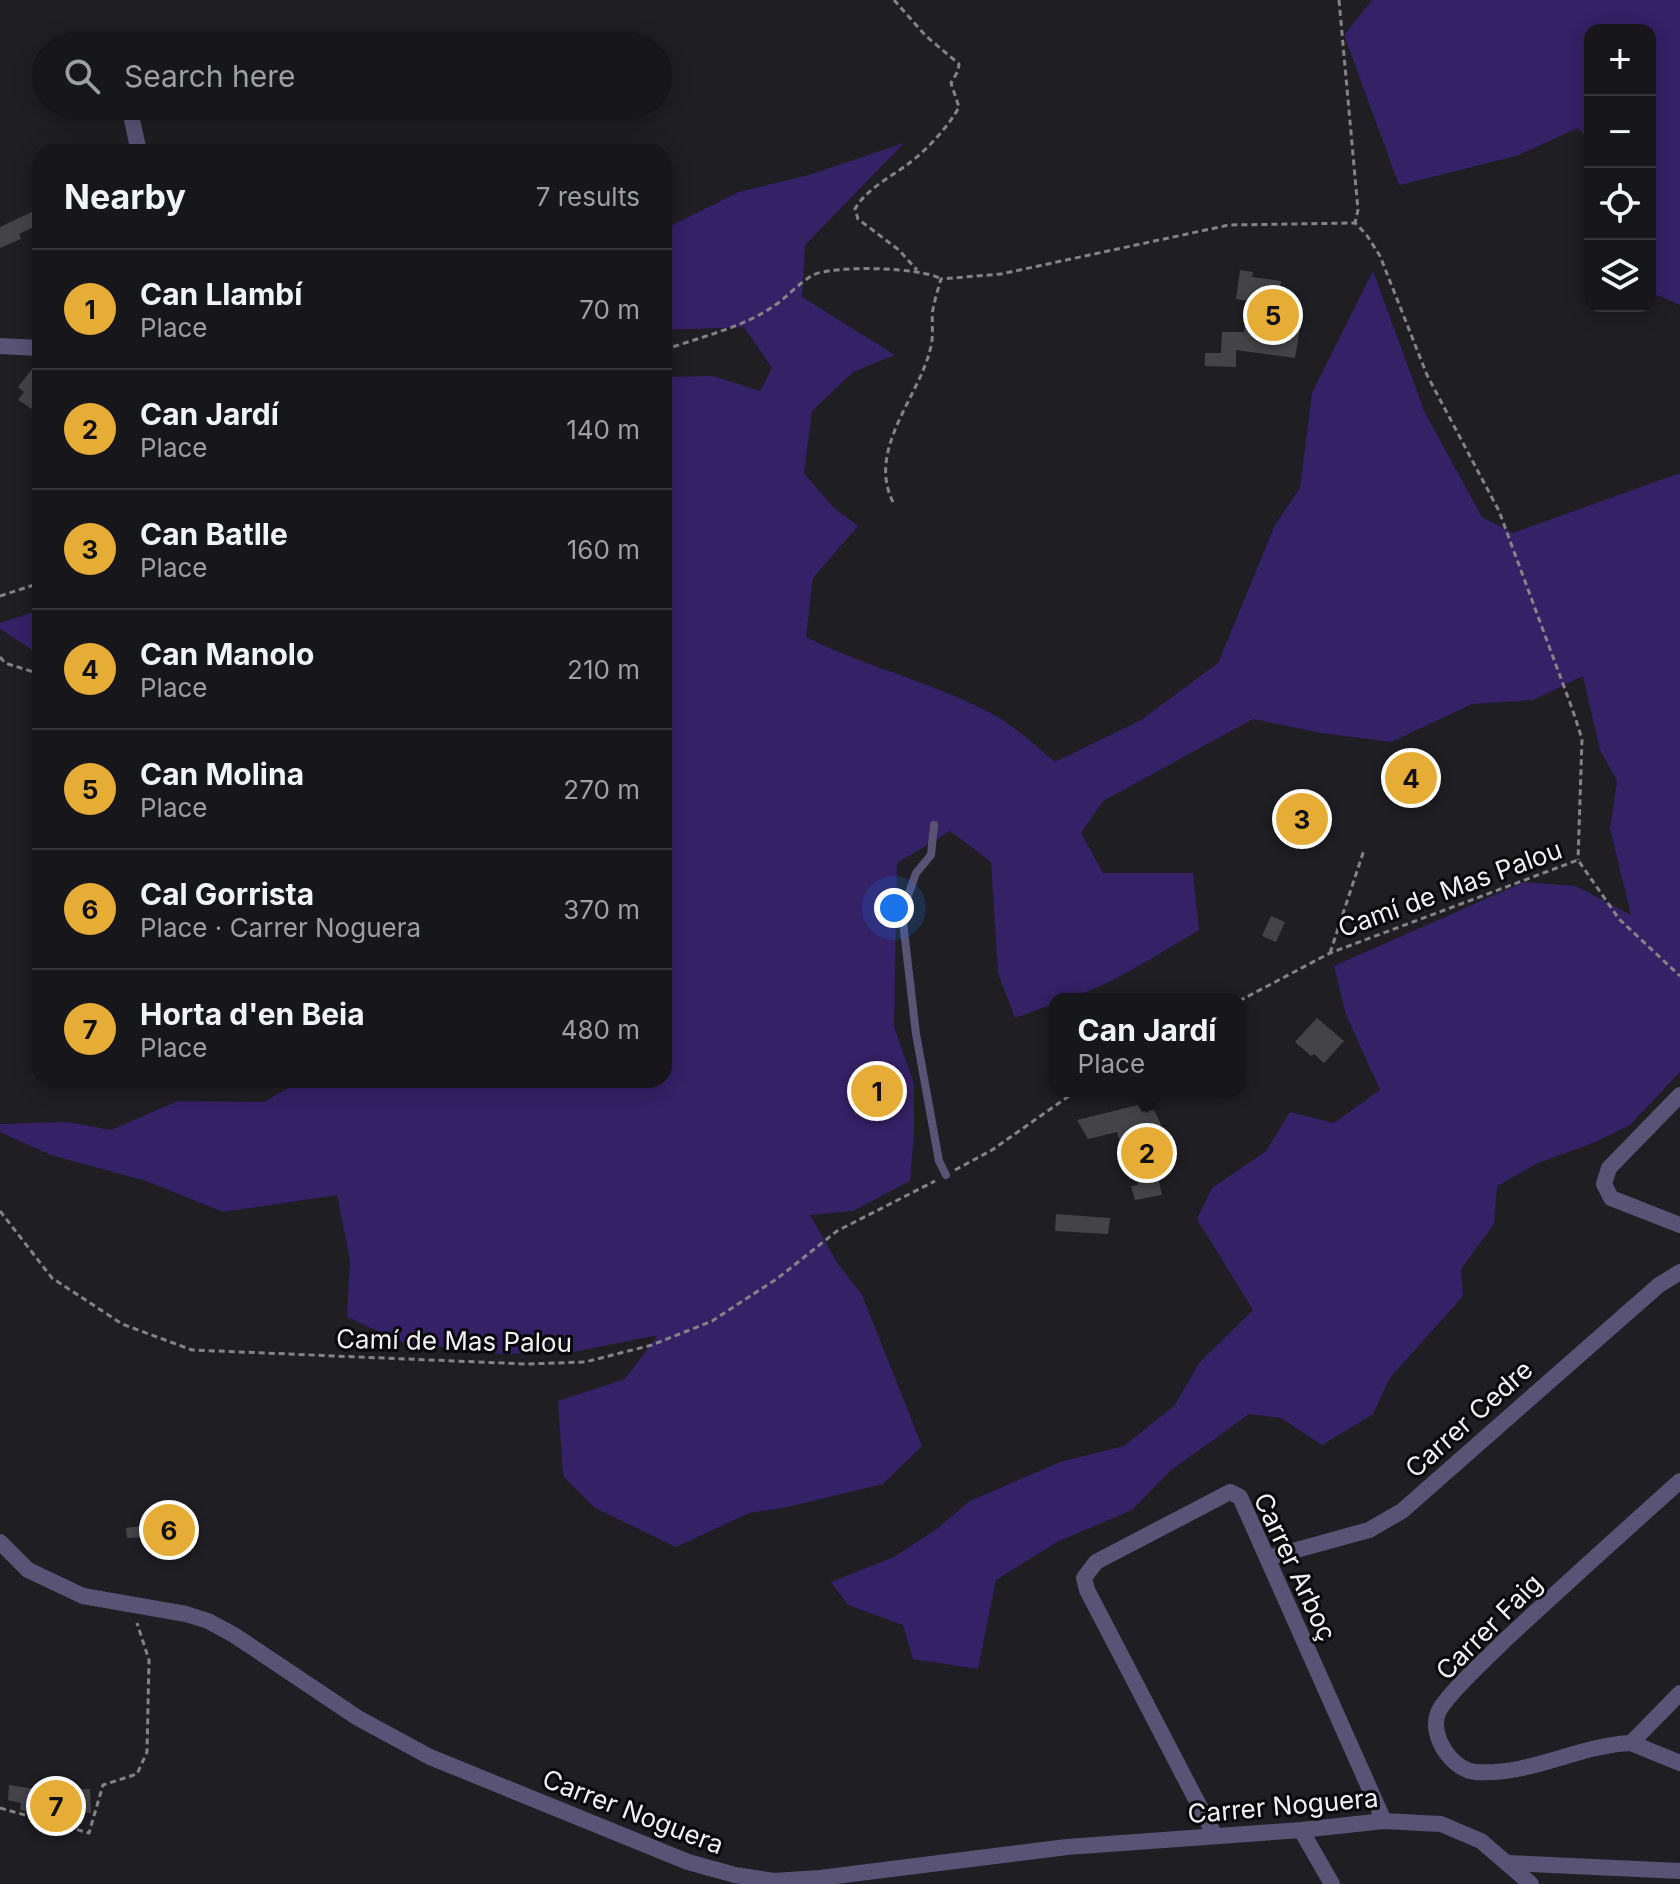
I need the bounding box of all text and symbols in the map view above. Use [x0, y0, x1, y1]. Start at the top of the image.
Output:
map controls [1584, 24, 1656, 312]
button: + [1584, 24, 1656, 96]
search box [32, 32, 672, 120]
icon: search [60, 54, 104, 98]
text: Search here [124, 58, 296, 94]
button: − [1584, 96, 1656, 168]
button: locate [1584, 168, 1656, 240]
text: Nearby [64, 176, 186, 217]
text: 7 results [536, 181, 640, 212]
button: layers [1584, 240, 1656, 312]
text: Can Llambí [140, 276, 302, 312]
pin: 5 [1247, 285, 1299, 345]
text: 1 [84, 294, 96, 325]
text: 70 m [579, 294, 640, 325]
text: Place [140, 312, 208, 343]
text: Can Jardí [140, 396, 279, 432]
text: 2 [82, 414, 98, 445]
text: 140 m [566, 414, 640, 445]
text: Place [140, 432, 208, 463]
text: Can Batlle [140, 516, 288, 552]
text: 3 [82, 534, 98, 565]
text: 160 m [567, 534, 640, 565]
text: Place [140, 552, 208, 583]
text: Can Manolo [140, 636, 314, 672]
text: 4 [81, 654, 99, 685]
text: 210 m [567, 654, 640, 685]
text: Place [140, 672, 208, 703]
pin: 4 [1385, 748, 1437, 808]
text: Can Molina [140, 756, 304, 792]
text: 5 [82, 774, 98, 805]
text: 270 m [563, 774, 640, 805]
pin: 3 [1276, 789, 1328, 849]
text: Place [140, 792, 208, 823]
street label: Camí de Mas Palou [1334, 834, 1566, 943]
text: Cal Gorrista [140, 876, 314, 912]
your location [874, 888, 914, 928]
text: 6 [82, 894, 98, 925]
text: 370 m [563, 894, 640, 925]
text: Place · Carrer Noguera [140, 912, 421, 943]
popup [1049, 993, 1245, 1097]
text: Horta d'en Beia [140, 996, 365, 1032]
text: Can Jardí [1078, 1012, 1216, 1048]
text: 7 [82, 1014, 98, 1045]
text: 480 m [561, 1014, 640, 1045]
text: Place [140, 1032, 208, 1063]
text: Place [1078, 1048, 1145, 1079]
pin: 1 [851, 1061, 903, 1121]
pin: 2 [1121, 1123, 1173, 1183]
street label: Camí de Mas Palou [336, 1323, 572, 1358]
street label: Carrer Cedre [1399, 1354, 1538, 1484]
street label: Carrer Arboç [1248, 1488, 1343, 1646]
pin: 6 [143, 1500, 195, 1560]
street label: Carrer Faig [1429, 1567, 1548, 1686]
street label: Carrer Noguera [538, 1763, 728, 1860]
pin: 7 [30, 1776, 82, 1836]
street label: Carrer Noguera [1186, 1782, 1380, 1829]

